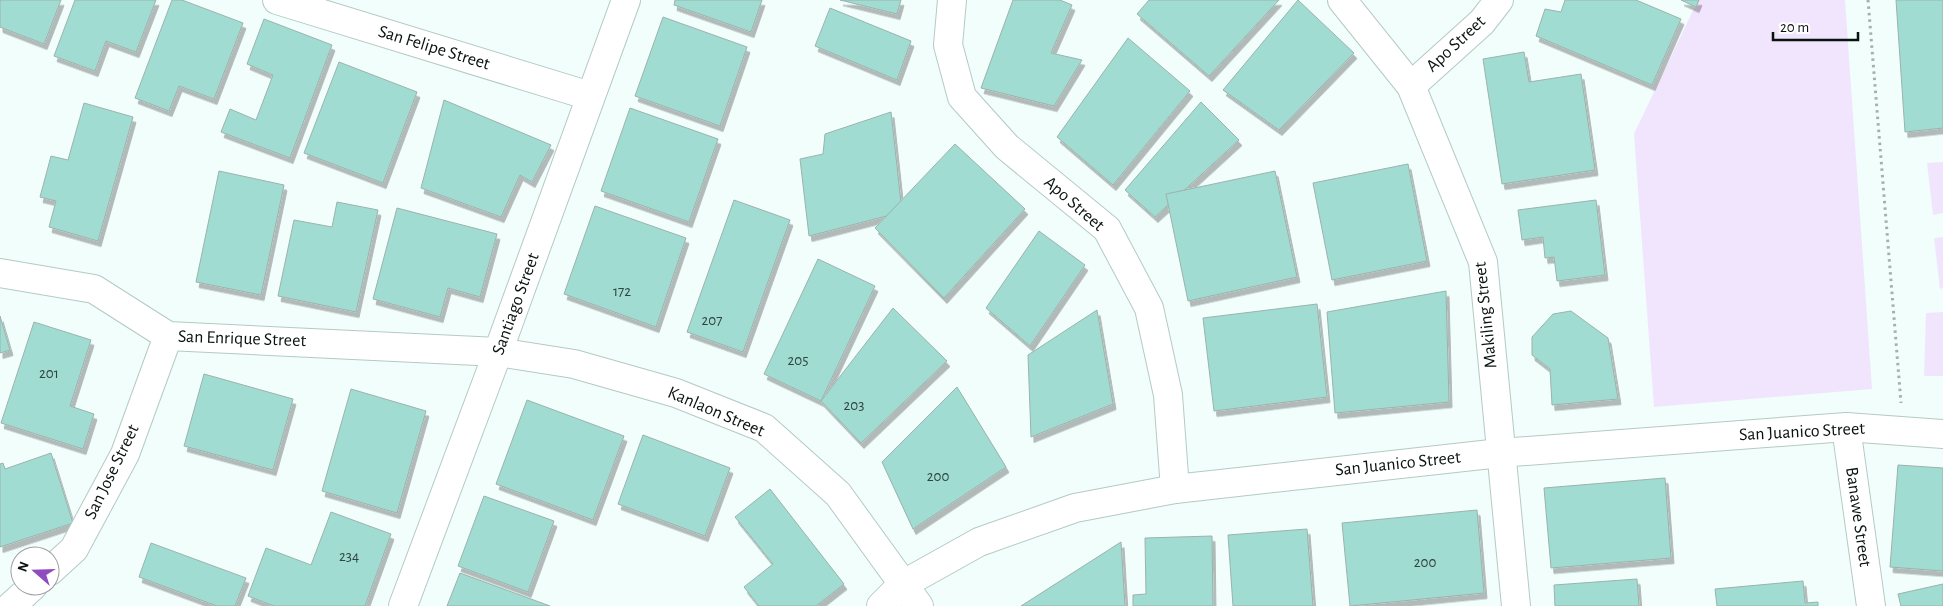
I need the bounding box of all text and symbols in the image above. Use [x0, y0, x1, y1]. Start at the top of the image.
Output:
scale bar [1773, 10, 1858, 42]
street label: Apo Street [1423, 12, 1489, 76]
text: 20 m [1780, 20, 1809, 35]
street label: San Felipe Street [376, 22, 492, 74]
street label: Apo Street [1040, 173, 1108, 235]
street label: Santiago Street [489, 250, 543, 357]
street label: Makiling Street [1471, 261, 1501, 369]
house number: 172 [613, 284, 631, 299]
house number: 207 [701, 313, 723, 328]
street label: San Enrique Street [178, 328, 307, 350]
house number: 205 [787, 353, 809, 368]
house number: 201 [39, 366, 59, 381]
street label: Kanlaon Street [665, 384, 767, 441]
house number: 203 [844, 398, 864, 413]
street label: San Juanico Street [1739, 420, 1866, 444]
street label: San Jose Street [81, 422, 143, 522]
street label: San Juanico Street [1334, 448, 1462, 480]
street label: Banawe Street [1842, 466, 1874, 568]
house number: 200 [927, 469, 949, 484]
north arrow [10, 546, 60, 596]
house number: 234 [339, 549, 359, 564]
house number: 200 [1414, 555, 1436, 570]
text: N [15, 560, 32, 574]

